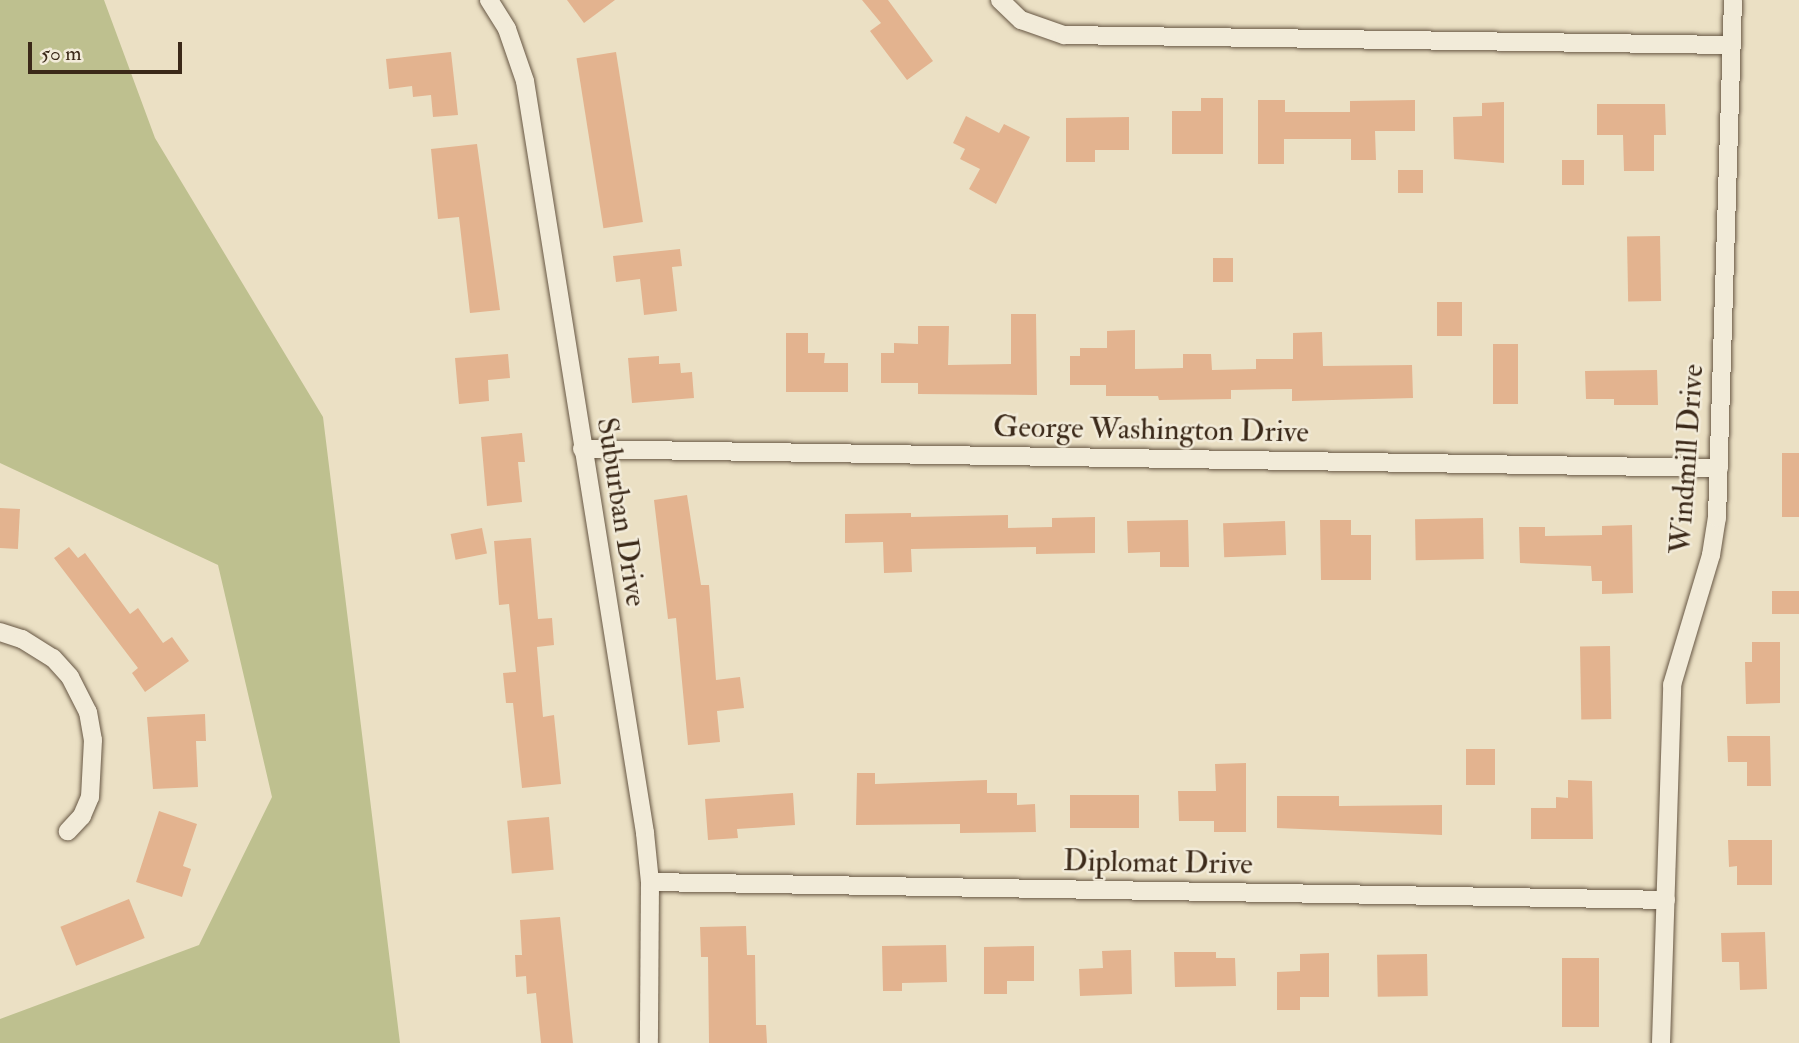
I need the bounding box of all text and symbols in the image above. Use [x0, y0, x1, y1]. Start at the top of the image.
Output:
scale bar [32, 28, 186, 72]
text: 50 m [41, 40, 82, 67]
street label: Windmill Drive [1662, 363, 1712, 555]
street label: George Washington Drive [993, 409, 1309, 451]
street label: Suburban Drive [588, 415, 654, 609]
street label: Diplomat Drive [1063, 843, 1253, 883]

